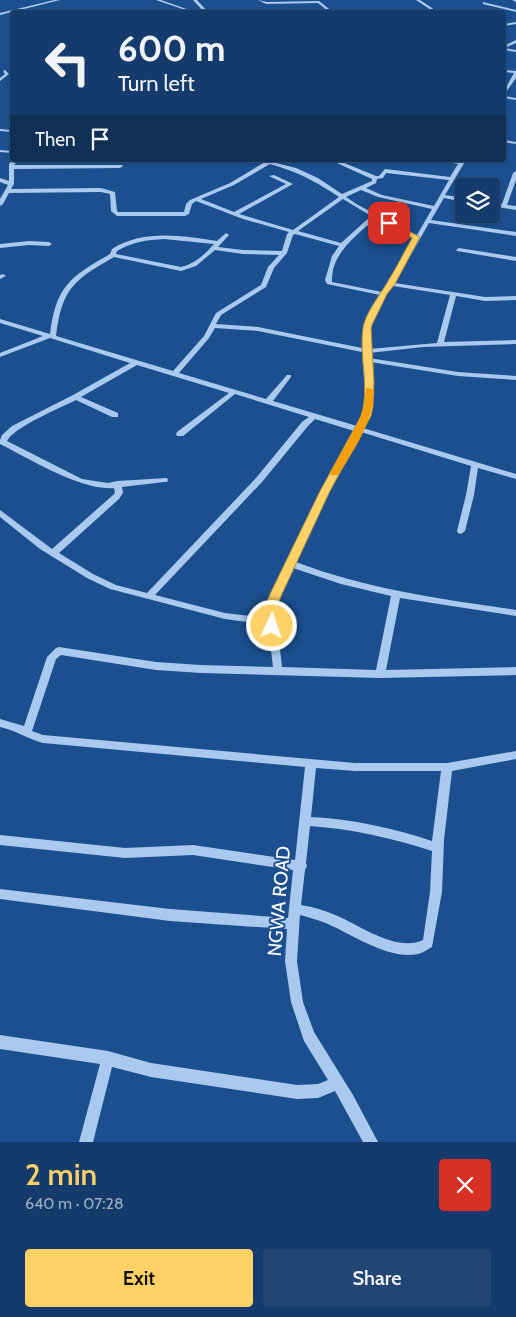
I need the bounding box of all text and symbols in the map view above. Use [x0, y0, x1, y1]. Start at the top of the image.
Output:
text: 600 m [118, 27, 225, 70]
icon: left [35, 30, 100, 95]
text: Turn left [118, 70, 195, 97]
icon: arrive [86, 125, 114, 153]
text: Then [35, 128, 76, 151]
map controls [455, 178, 500, 223]
button: layers [455, 178, 500, 223]
pin [368, 202, 410, 244]
icon: arrive [375, 209, 403, 237]
position arrow [245, 599, 297, 651]
street label: NGWA ROAD [263, 845, 295, 957]
text: 2 min [25, 1156, 97, 1193]
button: close [439, 1159, 491, 1211]
text: 640 m · 07:28 [25, 1194, 124, 1213]
button: Exit [25, 1249, 253, 1307]
button: Share [263, 1249, 491, 1307]

